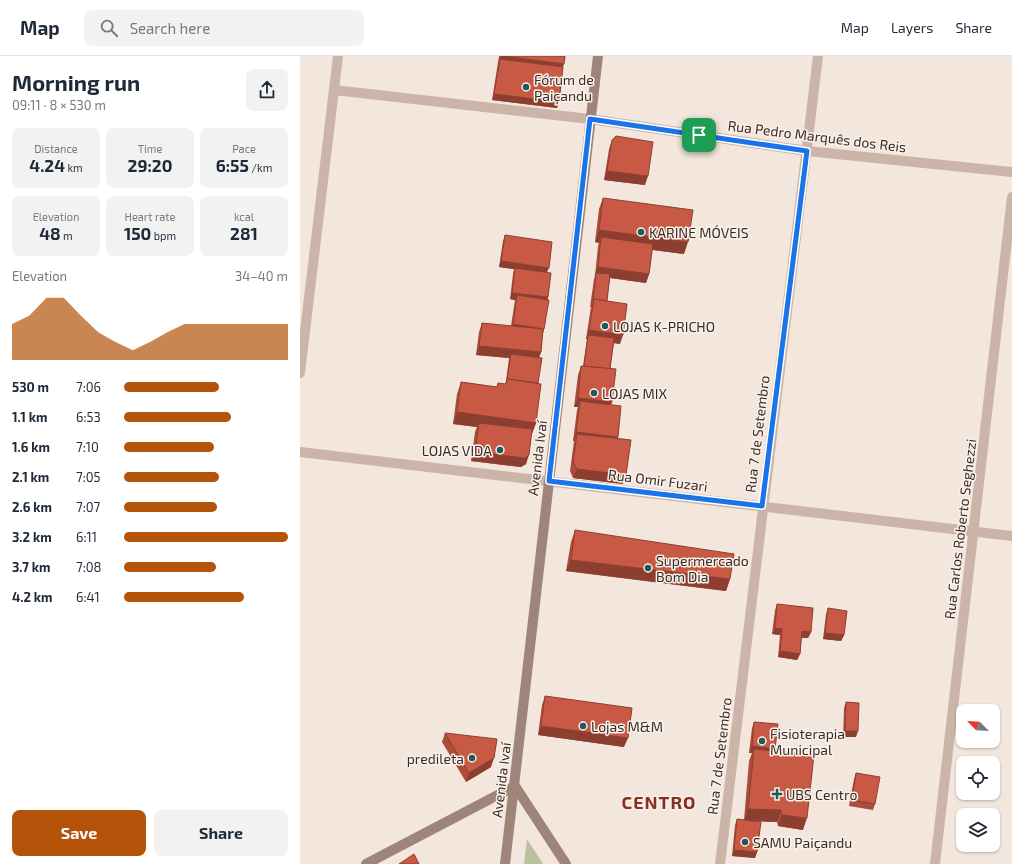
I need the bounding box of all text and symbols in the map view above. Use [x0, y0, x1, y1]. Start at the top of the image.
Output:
search box [84, 10, 364, 46]
text: Map [20, 16, 60, 39]
icon: search [98, 17, 120, 39]
text: Search here [130, 19, 210, 37]
text: Map [841, 19, 869, 36]
text: Layers [891, 19, 933, 36]
text: Share [955, 19, 992, 36]
text: Morning run [12, 69, 140, 95]
button: share [246, 69, 288, 111]
place label: Fórum de Paiçandu [534, 71, 594, 105]
marker: Fórum de Paiçandu [521, 82, 531, 92]
text: 09:11 · 8 × 530 m [12, 97, 106, 113]
street label: Rua Pedro Marquês dos Reis [727, 117, 907, 155]
pin [682, 118, 716, 152]
icon: arrive [688, 124, 710, 146]
text: Distance [34, 142, 78, 155]
text: Time [138, 142, 162, 155]
text: Pace [232, 142, 256, 155]
text: 4.24 [29, 155, 65, 175]
text: 29:20 [128, 155, 172, 175]
text: 6:55 [216, 155, 249, 175]
text: km [65, 161, 83, 174]
text: /km [249, 161, 272, 174]
text: Elevation [33, 210, 79, 223]
text: Heart rate [125, 210, 175, 223]
text: kcal [234, 210, 254, 223]
text: 48 [39, 223, 61, 243]
text: 150 [124, 223, 151, 243]
text: 281 [230, 223, 258, 243]
place label: KARINE MÓVEIS [649, 224, 749, 241]
marker: KARINE MÓVEIS [636, 227, 646, 237]
text: m [61, 229, 73, 242]
text: bpm [151, 229, 176, 242]
text: Elevation [12, 268, 67, 284]
text: 34–40 m [235, 268, 288, 284]
place label: LOJAS K-PRICHO [613, 318, 715, 335]
marker: LOJAS K-PRICHO [600, 321, 610, 331]
street label: Rua 7 de Setembro [741, 374, 773, 494]
text: 530 m [12, 379, 49, 395]
text: 7:06 [76, 379, 101, 395]
place label: LOJAS MIX [602, 385, 667, 402]
marker: LOJAS MIX [589, 388, 599, 398]
text: 1.1 km [12, 409, 47, 425]
text: 6:53 [76, 409, 101, 425]
street label: Avenida Ivaí [524, 419, 550, 497]
street label: Rua Carlos Roberto Seghezzi [940, 438, 980, 620]
text: 1.6 km [12, 439, 50, 455]
text: 7:10 [76, 439, 99, 455]
place label: LOJAS VIDA [422, 442, 492, 459]
marker: LOJAS VIDA [495, 445, 505, 455]
street label: Rua Omir Fuzari [607, 465, 709, 495]
text: 2.1 km [12, 469, 49, 485]
text: 7:05 [76, 469, 101, 485]
text: 2.6 km [12, 499, 52, 515]
text: 7:07 [76, 499, 100, 515]
text: 3.2 km [12, 529, 52, 545]
text: 6:11 [76, 529, 97, 545]
place label: Supermercado Bom Dia [656, 552, 749, 585]
text: 3.7 km [12, 559, 51, 575]
text: 7:08 [76, 559, 101, 575]
marker: Supermercado Bom Dia [643, 563, 653, 573]
text: 4.2 km [12, 589, 53, 605]
text: 6:41 [76, 589, 100, 605]
street label: Rua 7 de Setembro [703, 696, 735, 816]
north arrow [956, 704, 1000, 748]
map controls [956, 704, 1000, 852]
place label: Lojas M&M [591, 718, 663, 735]
marker: Lojas M&M [578, 721, 588, 731]
place label: Fisioterapia Municipal [770, 725, 845, 758]
marker: Fisioterapia Municipal [757, 736, 767, 746]
street label: Avenida Ivaí [488, 741, 514, 819]
place label: predileta [407, 750, 464, 767]
marker: predileta [467, 753, 477, 763]
button: locate [956, 756, 1000, 800]
place label: UBS Centro [786, 786, 857, 803]
marker: UBS Centro [771, 788, 783, 800]
district label: CENTRO [622, 791, 696, 813]
button: layers [956, 808, 1000, 852]
button: Save [12, 810, 146, 856]
button: Share [154, 810, 288, 856]
place label: SAMU Paiçandu [753, 834, 852, 852]
marker: SAMU Paiçandu [740, 837, 750, 847]

